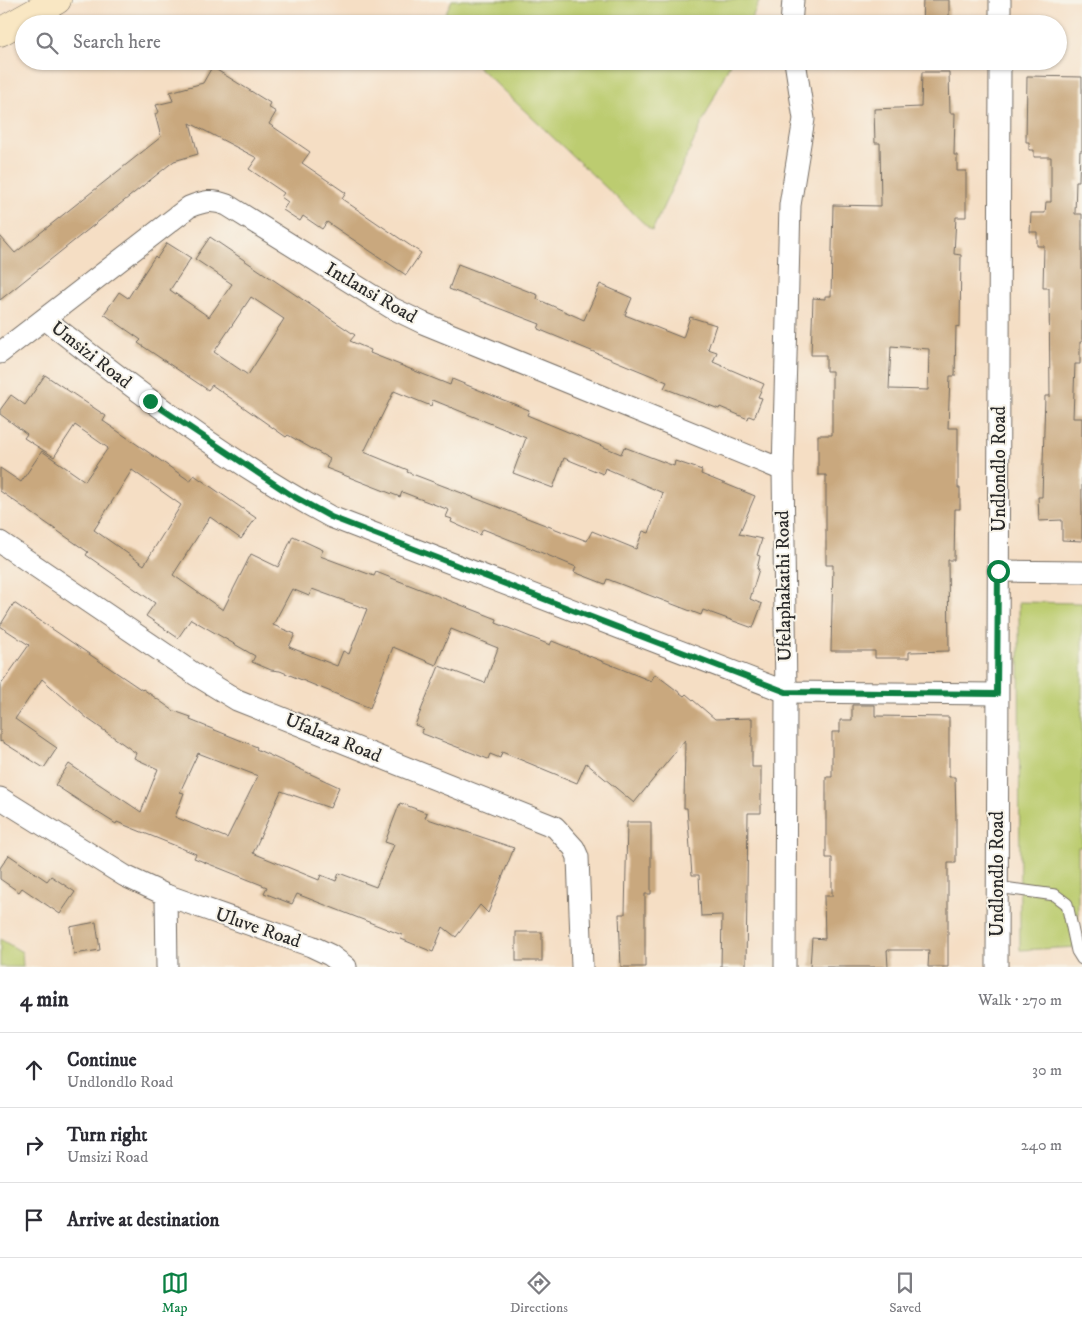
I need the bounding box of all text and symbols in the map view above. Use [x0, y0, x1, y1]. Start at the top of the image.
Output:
search box [15, 15, 1067, 70]
icon: search [33, 29, 61, 57]
text: Search here [73, 31, 161, 54]
street label: Intlansi Road [321, 258, 421, 329]
street label: Umsizi Road [46, 316, 136, 394]
route end [139, 390, 162, 413]
street label: Undlondlo Road [988, 405, 1011, 532]
street label: Ufelaphakathi Road [771, 510, 797, 662]
route start [987, 560, 1010, 583]
street label: Ufalaza Road [281, 708, 385, 768]
street label: Undlondlo Road [986, 810, 1009, 937]
street label: Uluve Road [212, 903, 304, 954]
text: 4 min [20, 987, 69, 1013]
text: Walk · 270 m [978, 990, 1062, 1010]
text: Continue [67, 1049, 137, 1072]
icon: ahead [20, 1056, 48, 1084]
text: 30 m [1032, 1060, 1062, 1080]
text: Undlondlo Road [67, 1072, 173, 1092]
text: Turn right [67, 1124, 147, 1147]
icon: right [20, 1131, 48, 1159]
text: 240 m [1021, 1135, 1062, 1155]
text: Umsizi Road [67, 1147, 148, 1167]
icon: arrive [20, 1206, 48, 1234]
text: Arrive at destination [67, 1209, 219, 1232]
tab: Map [161, 1269, 189, 1317]
tab: Directions [510, 1269, 568, 1317]
tab: Saved [889, 1269, 921, 1317]

